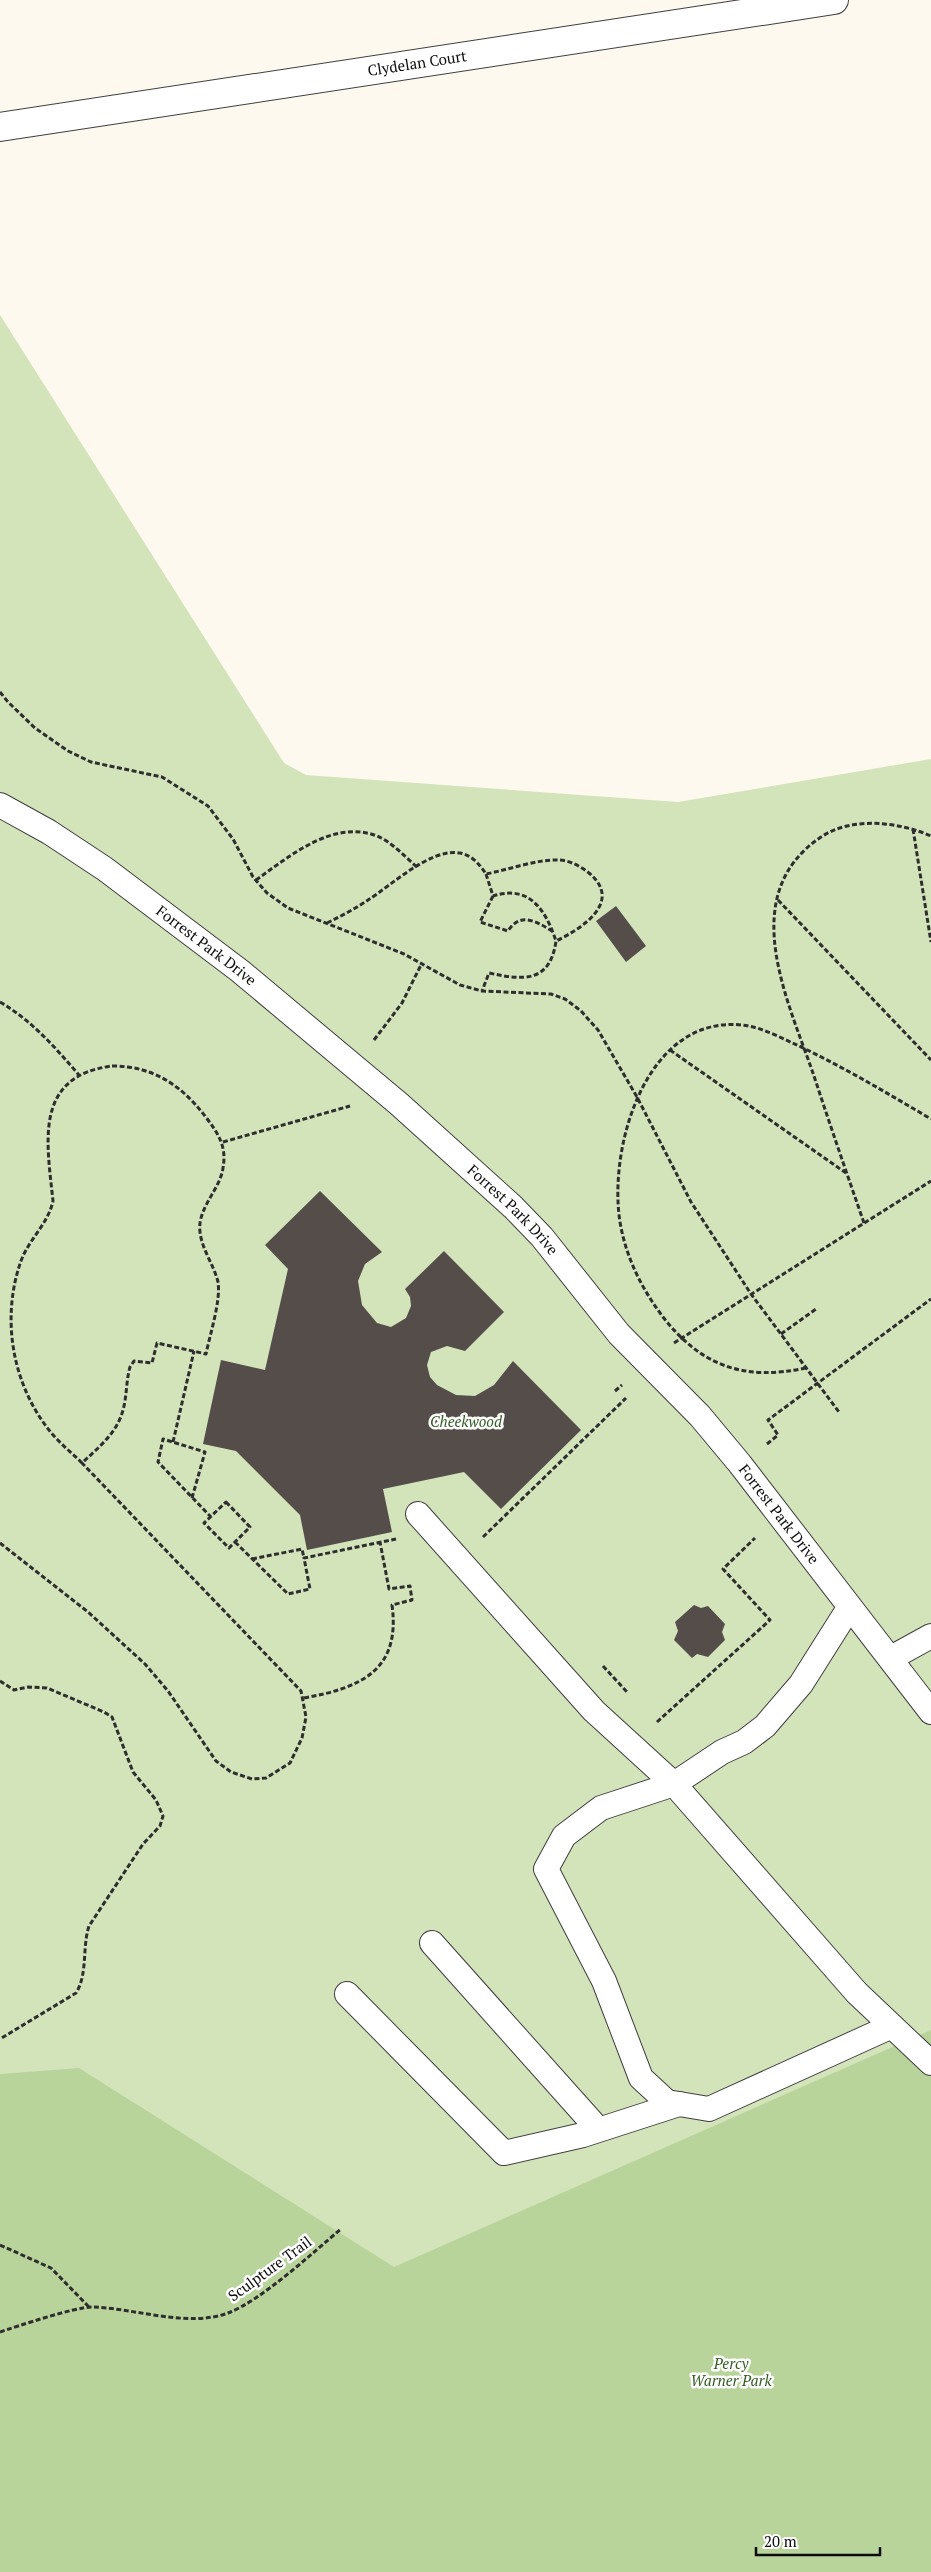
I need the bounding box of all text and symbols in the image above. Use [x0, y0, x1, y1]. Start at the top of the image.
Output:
street label: Clydelan Court [366, 45, 468, 80]
street label: Forrest Park Drive [153, 900, 261, 990]
street label: Forrest Park Drive [463, 1160, 563, 1259]
park label: Cheekwood [430, 1411, 503, 1431]
street label: Forrest Park Drive [735, 1460, 824, 1568]
street label: Sculpture Trail [224, 2231, 315, 2305]
park label: Percy Warner Park [690, 2353, 772, 2390]
scale bar [756, 2524, 880, 2556]
text: 20 m [764, 2531, 797, 2551]

